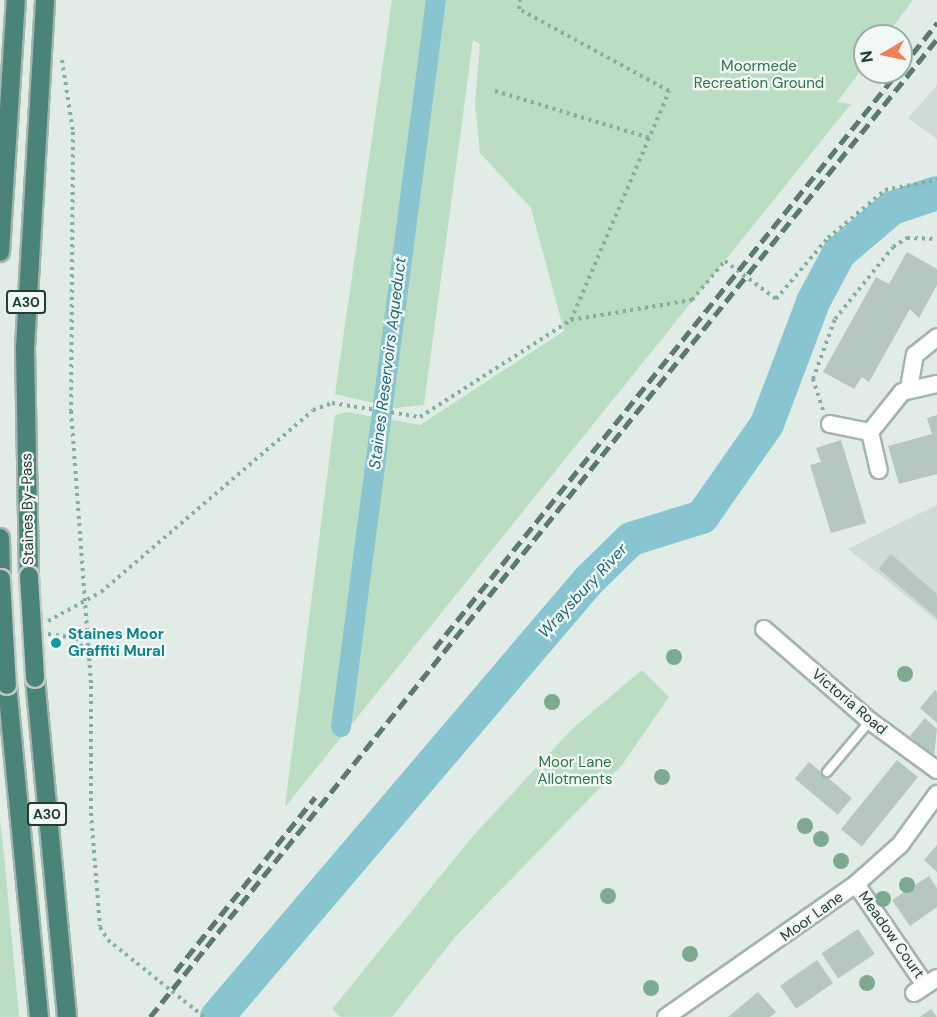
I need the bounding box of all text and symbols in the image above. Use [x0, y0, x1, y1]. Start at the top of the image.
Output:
north arrow [853, 24, 913, 84]
text: N [855, 49, 878, 64]
park label: Moormede Recreation Ground [694, 57, 824, 92]
water label: Staines Reservoirs Aqueduct [365, 256, 411, 470]
road number: A30 [5, 291, 47, 313]
street label: Staines By-Pass [18, 453, 38, 565]
water label: Wraysbury River [534, 540, 632, 642]
place label: Staines Moor Graffiti Mural [68, 625, 165, 660]
marker: Staines Moor Graffiti Mural [49, 636, 63, 650]
street label: Victoria Road [808, 665, 890, 739]
park label: Moor Lane Allotments [537, 753, 613, 788]
road number: A30 [26, 803, 68, 825]
street label: Moor Lane [777, 888, 847, 946]
street label: Meadow Court [854, 888, 928, 982]

